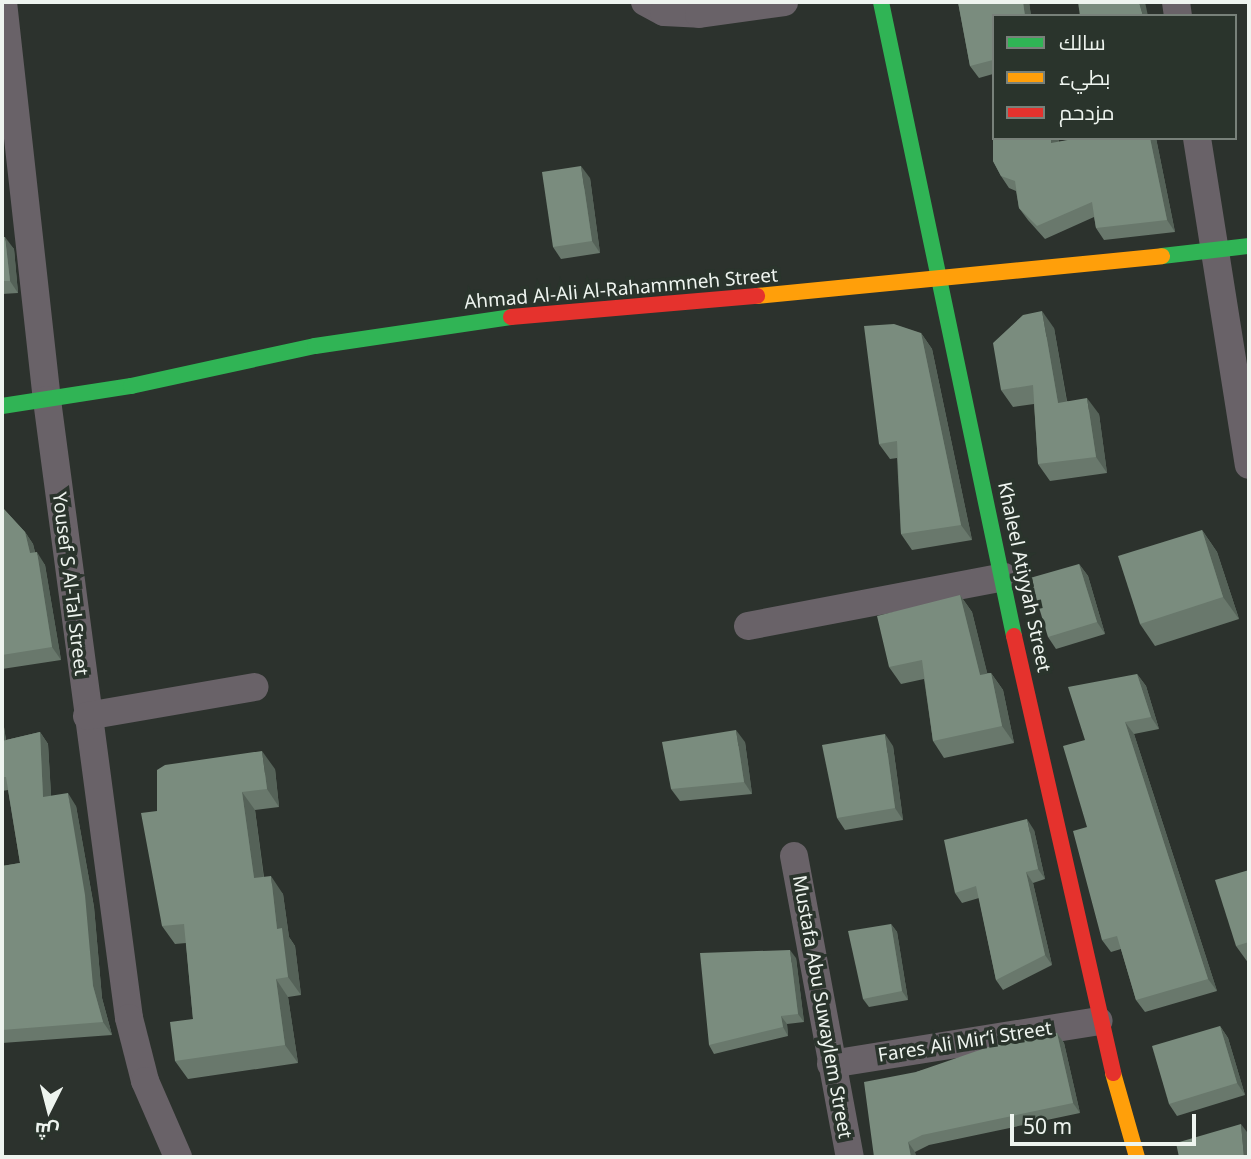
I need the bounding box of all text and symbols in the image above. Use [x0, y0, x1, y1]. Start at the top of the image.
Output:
legend [992, 14, 1237, 140]
text: سالك [1059, 28, 1106, 56]
text: بطيء [1059, 63, 1110, 91]
text: مزدحم [1059, 98, 1114, 126]
street label: Ahmad Al-Ali Al-Rahammneh Street [463, 264, 779, 314]
street label: Khaleel Atiyyah Street [993, 480, 1055, 674]
street label: Yousef S Al-Tal Street [47, 491, 93, 677]
street label: Mustafa Abu Suwaylem Street [788, 874, 856, 1140]
street label: Fares Ali Mir‘i Street [876, 1017, 1054, 1067]
north arrow [14, 1075, 84, 1145]
scale bar [1013, 1100, 1198, 1144]
text: 50 m [1023, 1112, 1072, 1140]
text: ش [33, 1117, 60, 1145]

